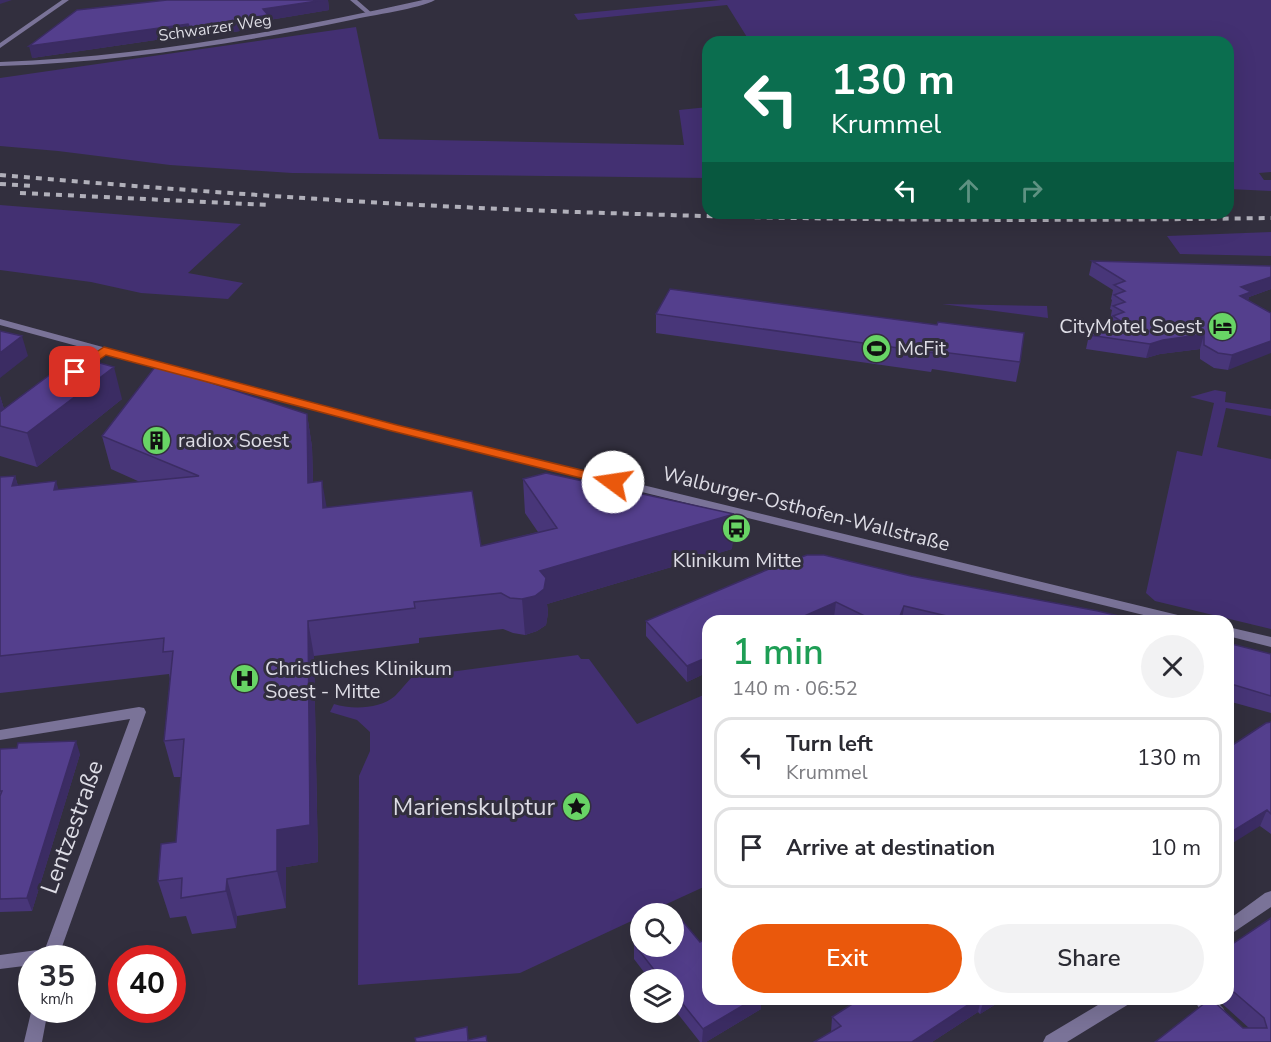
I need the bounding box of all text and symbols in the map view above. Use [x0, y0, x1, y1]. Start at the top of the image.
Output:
street label: Schwarzer Weg [157, 9, 273, 47]
text: 130 m [831, 52, 955, 109]
icon: left [732, 60, 810, 138]
text: Krummel [831, 106, 941, 143]
icon: left [889, 174, 922, 207]
icon: ahead [952, 174, 985, 207]
icon: right [1015, 174, 1048, 207]
hotel icon: CityMotel Soest [1207, 310, 1239, 342]
place label: CityMotel Soest [1059, 313, 1203, 340]
sports icon: McFit [860, 332, 892, 364]
place label: McFit [897, 335, 947, 362]
pin [49, 346, 100, 397]
icon: arrive [58, 355, 91, 388]
building icon: radiox Soest [141, 424, 173, 456]
place label: radiox Soest [178, 427, 290, 454]
position arrow [581, 450, 645, 514]
street label: Walburger-Osthofen-Wallstraße [659, 460, 953, 558]
bus stop icon: Klinikum Mitte [721, 513, 753, 545]
place label: Klinikum Mitte [673, 547, 801, 574]
text: 1 min [732, 628, 824, 677]
button: close [1141, 635, 1204, 698]
place label: Christliches Klinikum Soest - Mitte [265, 655, 452, 705]
hospital icon: Christliches Klinikum Soest - Mitte [228, 663, 260, 695]
text: 140 m · 06:52 [732, 675, 858, 702]
text: Turn left [786, 729, 873, 759]
icon: left [735, 741, 768, 774]
text: 130 m [1137, 743, 1201, 773]
street label: Lentzestraße [33, 756, 111, 898]
text: Krummel [786, 759, 868, 786]
place label: Marienskulptur [393, 791, 555, 823]
place icon: Marienskulptur [560, 791, 592, 823]
icon: arrive [735, 831, 768, 864]
text: Arrive at destination [786, 833, 995, 863]
text: 10 m [1150, 833, 1201, 863]
map controls [630, 903, 684, 1023]
button: search [630, 903, 684, 957]
button: Exit [732, 924, 962, 993]
button: Share [974, 924, 1204, 993]
speed limit sign: 40 [108, 945, 186, 1023]
text: 35 [39, 956, 75, 997]
button: layers [630, 969, 684, 1023]
text: km/h [40, 989, 74, 1009]

